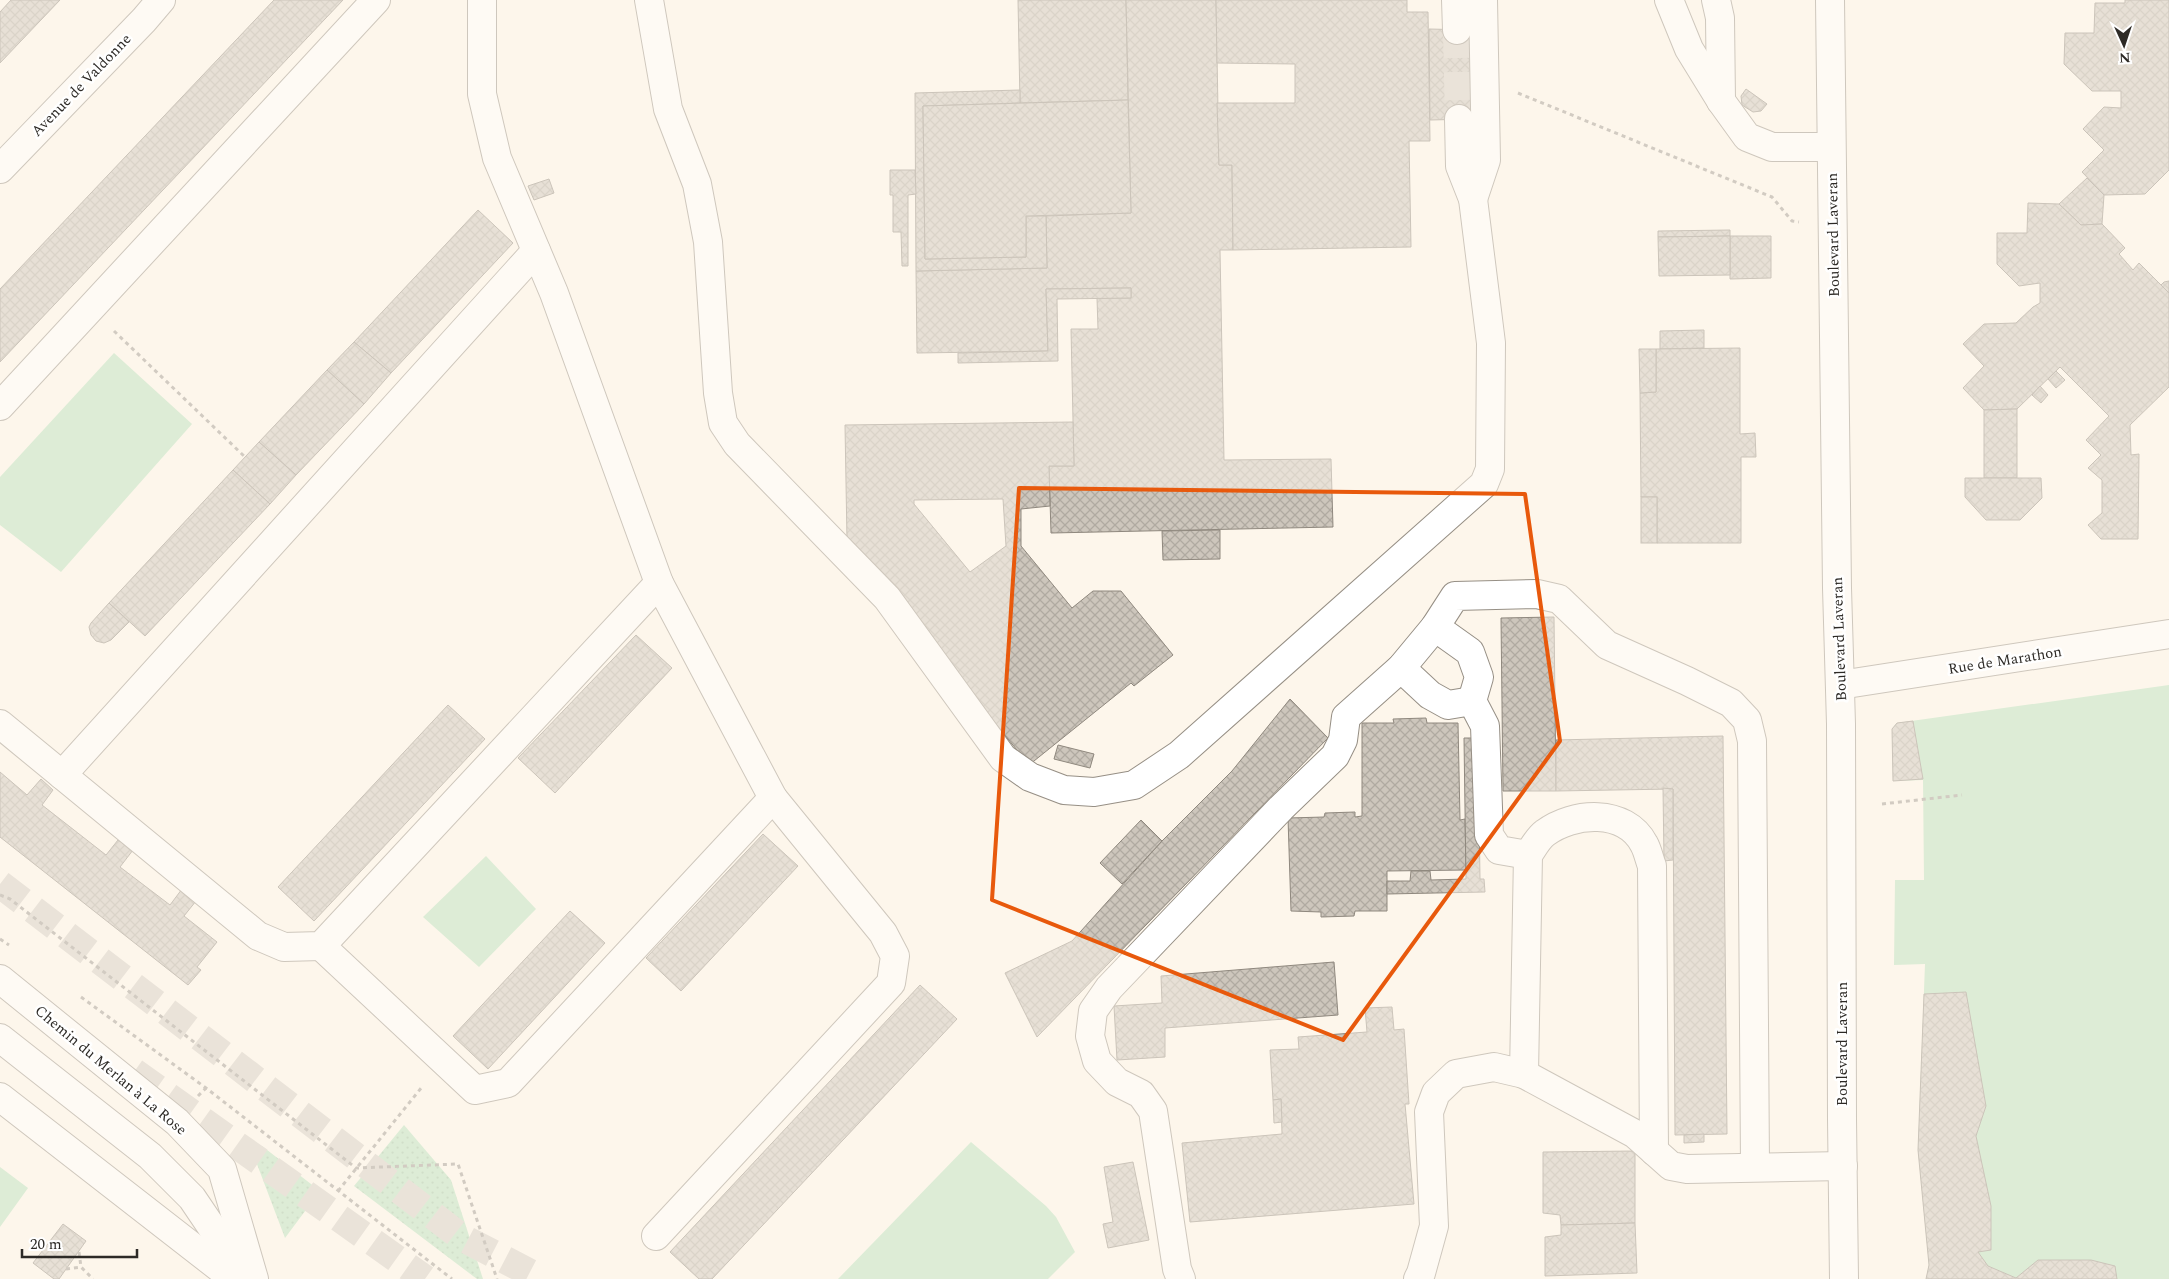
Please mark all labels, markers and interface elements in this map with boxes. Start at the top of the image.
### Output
north arrow [2099,20,2149,70]
street label: Avenue de Valdonne [26,28,137,142]
text: N [2118,47,2131,68]
street label: Boulevard Laveran [1821,172,1846,297]
street label: Boulevard Laveran [1826,576,1853,701]
street label: Rue de Marathon [1947,640,2064,681]
street label: Boulevard Laveran [1831,982,1854,1106]
street label: Chemin du Merlan à La Rose [29,1000,192,1141]
scale bar [22,1226,138,1258]
text: 20 m [30,1233,62,1256]

